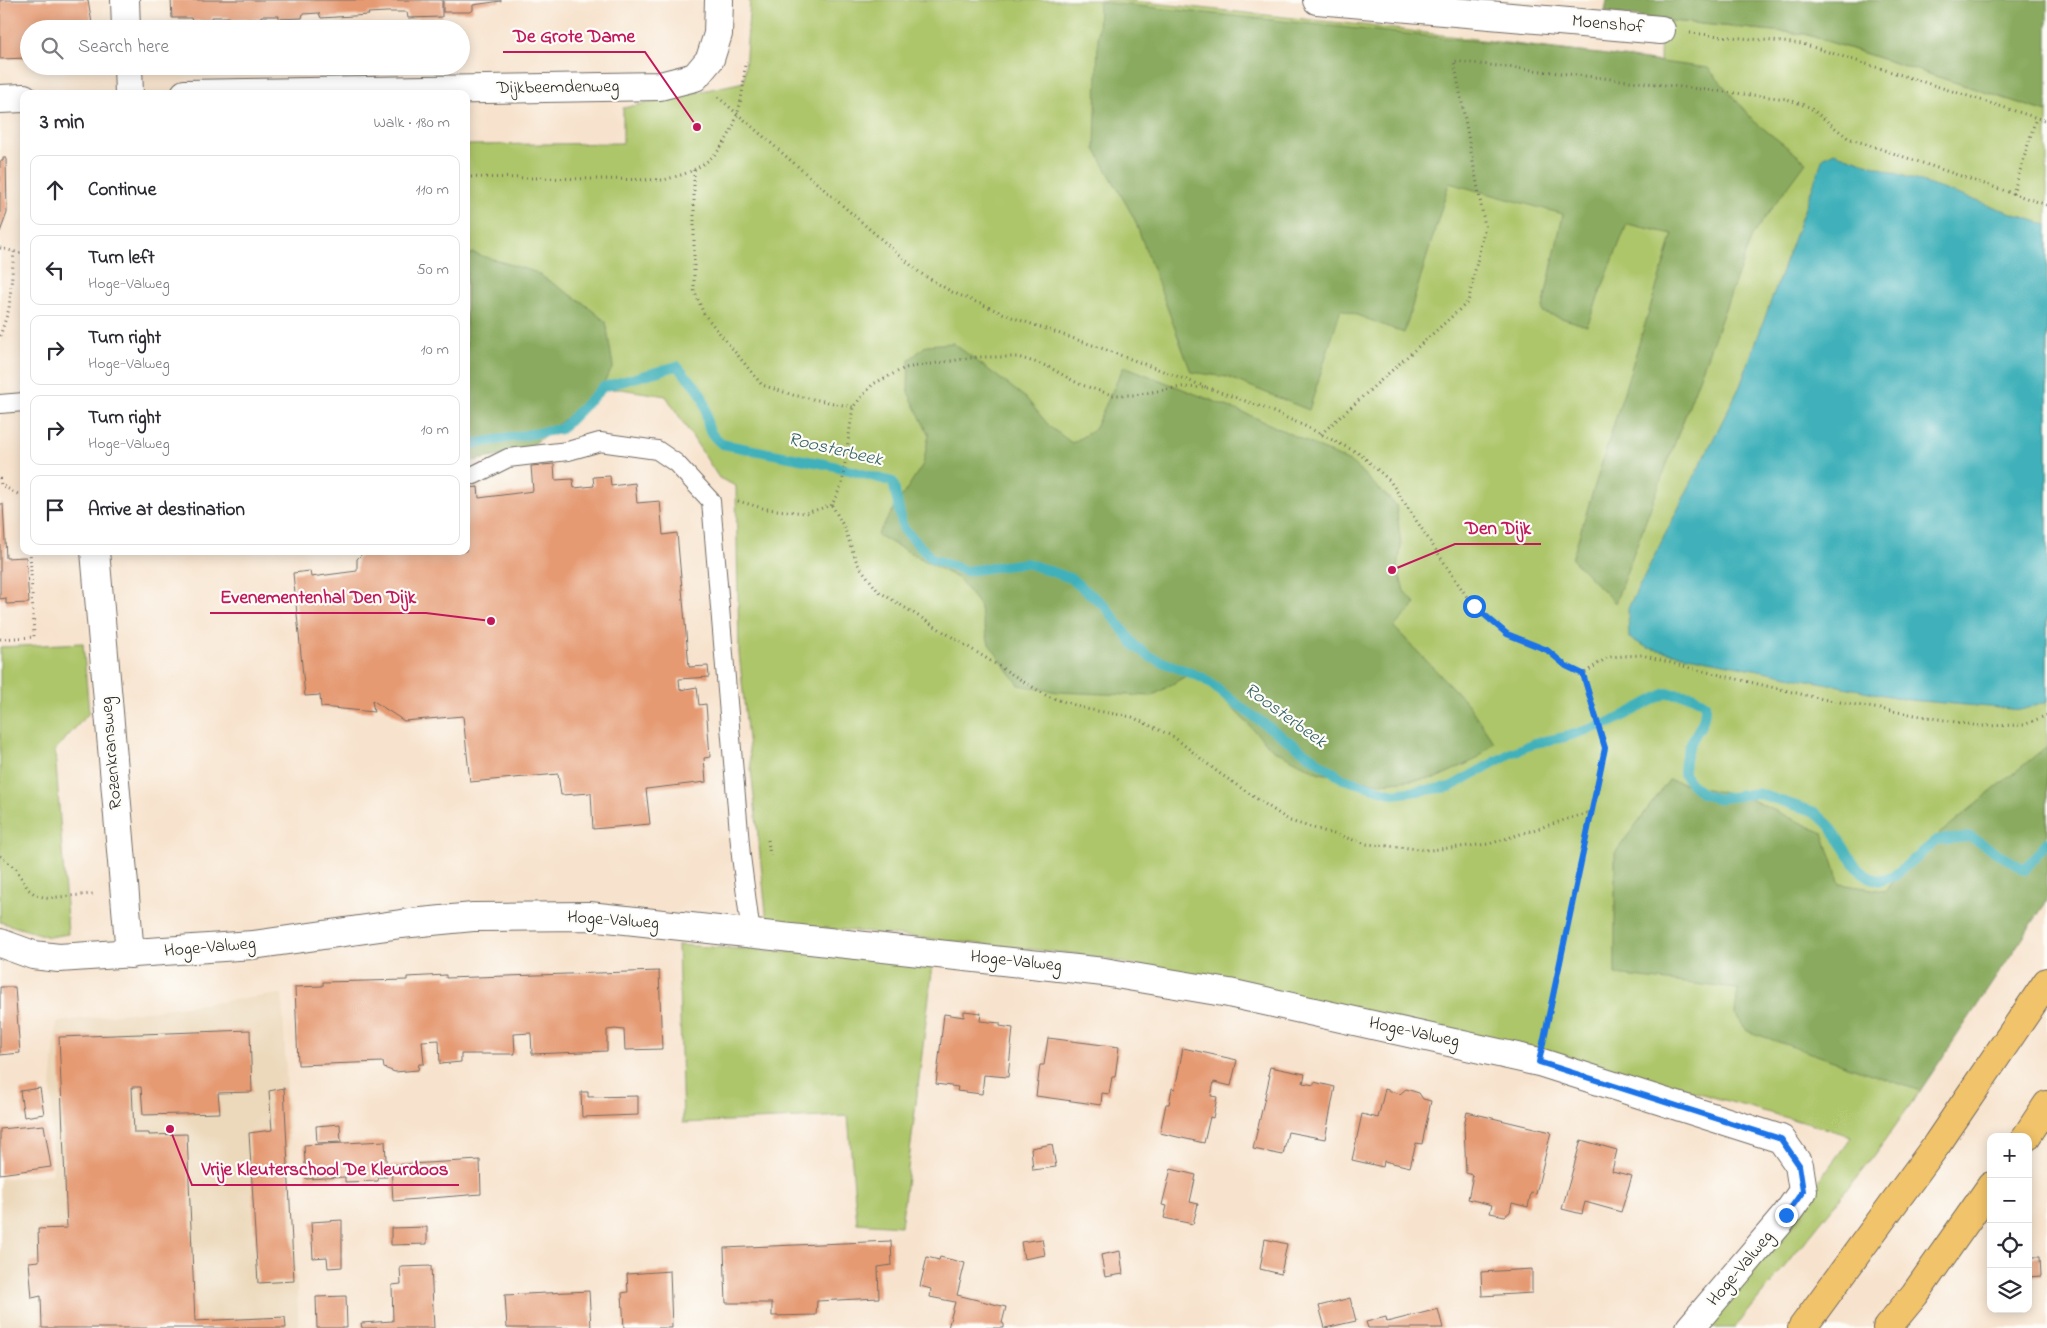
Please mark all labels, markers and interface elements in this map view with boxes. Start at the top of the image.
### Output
street label: Moenshof [1571,9,1646,41]
callout: De Grote Dame [503,18,645,52]
search box [20,20,470,75]
text: De Grote Dame [512,24,635,51]
icon: search [38,34,66,62]
text: Search here [78,34,169,61]
street label: Dijkbeemdenweg [496,74,620,103]
text: 3 min [40,108,84,138]
text: Walk · 180 m [373,111,450,135]
icon: ahead [41,176,69,204]
text: Continue [88,177,156,204]
text: 110 m [415,178,449,202]
text: Turn left [88,245,155,272]
icon: left [41,256,69,284]
text: 50 m [417,258,449,282]
text: Hoge-Valweg [88,272,170,296]
text: Turn right [88,325,161,352]
icon: right [41,336,69,364]
text: 10 m [421,338,449,362]
text: Hoge-Valweg [88,352,170,376]
text: Turn right [88,405,161,432]
icon: right [41,416,69,444]
text: 10 m [421,418,449,442]
water label: Roosterbeek [785,426,886,474]
text: Hoge-Valweg [88,432,170,456]
icon: arrive [41,496,69,524]
text: Arrive at destination [88,497,245,524]
callout: Den Dijk [1455,510,1541,544]
text: Den Dijk [1464,516,1532,543]
callout: Evenementenhal Den Dijk [210,579,426,613]
text: Evenementenhal Den Dijk [220,585,417,612]
route start [1463,595,1486,618]
water label: Roosterbeek [1238,677,1332,756]
street label: Rozenkransweg [94,695,131,810]
street label: Hoge-Valweg [566,905,660,938]
street label: Hoge-Valweg [163,931,257,966]
street label: Hoge-Valweg [969,944,1063,981]
street label: Hoge-Valweg [1366,1011,1462,1056]
map controls [1987,1133,2032,1313]
button: + [1987,1133,2032,1178]
callout: Vrije Kleuterschool De Kleurdoos [192,1151,459,1185]
text: Vrije Kleuterschool De Kleurdoos [200,1157,449,1184]
button: − [1987,1178,2032,1223]
route end [1775,1204,1798,1227]
button: locate [1987,1223,2032,1268]
street label: Hoge-Valweg [1701,1225,1781,1313]
button: layers [1987,1268,2032,1313]

